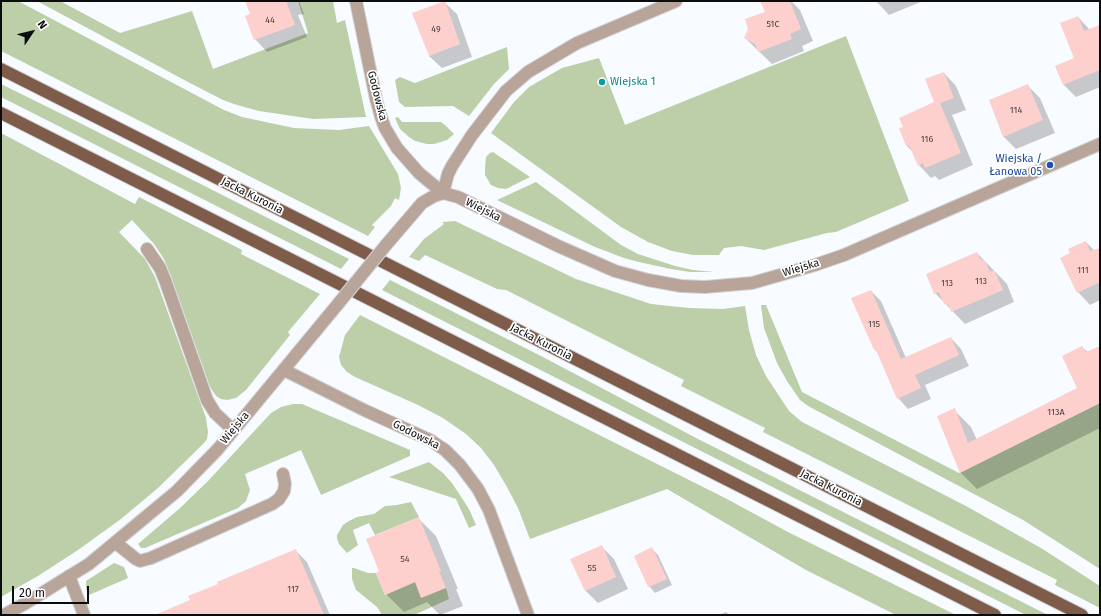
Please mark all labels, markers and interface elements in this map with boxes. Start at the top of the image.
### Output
north arrow [12,12,52,52]
house number: 44 [265,15,275,25]
text: N [35,18,50,32]
house number: 51C [767,19,779,29]
house number: 49 [431,24,441,34]
street label: Godowska [364,70,390,122]
place label: Wiejska 1 [610,75,656,89]
marker: Wiejska 1 [597,77,607,87]
house number: 114 [1010,105,1022,115]
house number: 116 [921,134,933,144]
place label: Wiejska / Łanowa 05 [989,152,1042,178]
marker: Wiejska / Łanowa 05 [1045,160,1055,170]
street label: Jacka Kuronia [219,175,285,217]
street label: Wiejska [463,196,503,224]
street label: Wiejska [781,256,821,280]
house number: 111 [1077,265,1089,275]
house number: 113 [975,276,987,286]
house number: 113 [941,278,953,288]
house number: 115 [868,319,880,329]
street label: Jacka Kuronia [508,321,574,363]
house number: 113A [1047,407,1065,417]
street label: Wiejska [218,409,252,447]
street label: Godowska [390,418,442,452]
street label: Jacka Kuronia [798,467,864,509]
house number: 54 [400,554,410,564]
house number: 55 [588,563,596,573]
scale bar [14,578,91,604]
house number: 117 [287,584,299,594]
text: 20 m [19,586,45,600]

